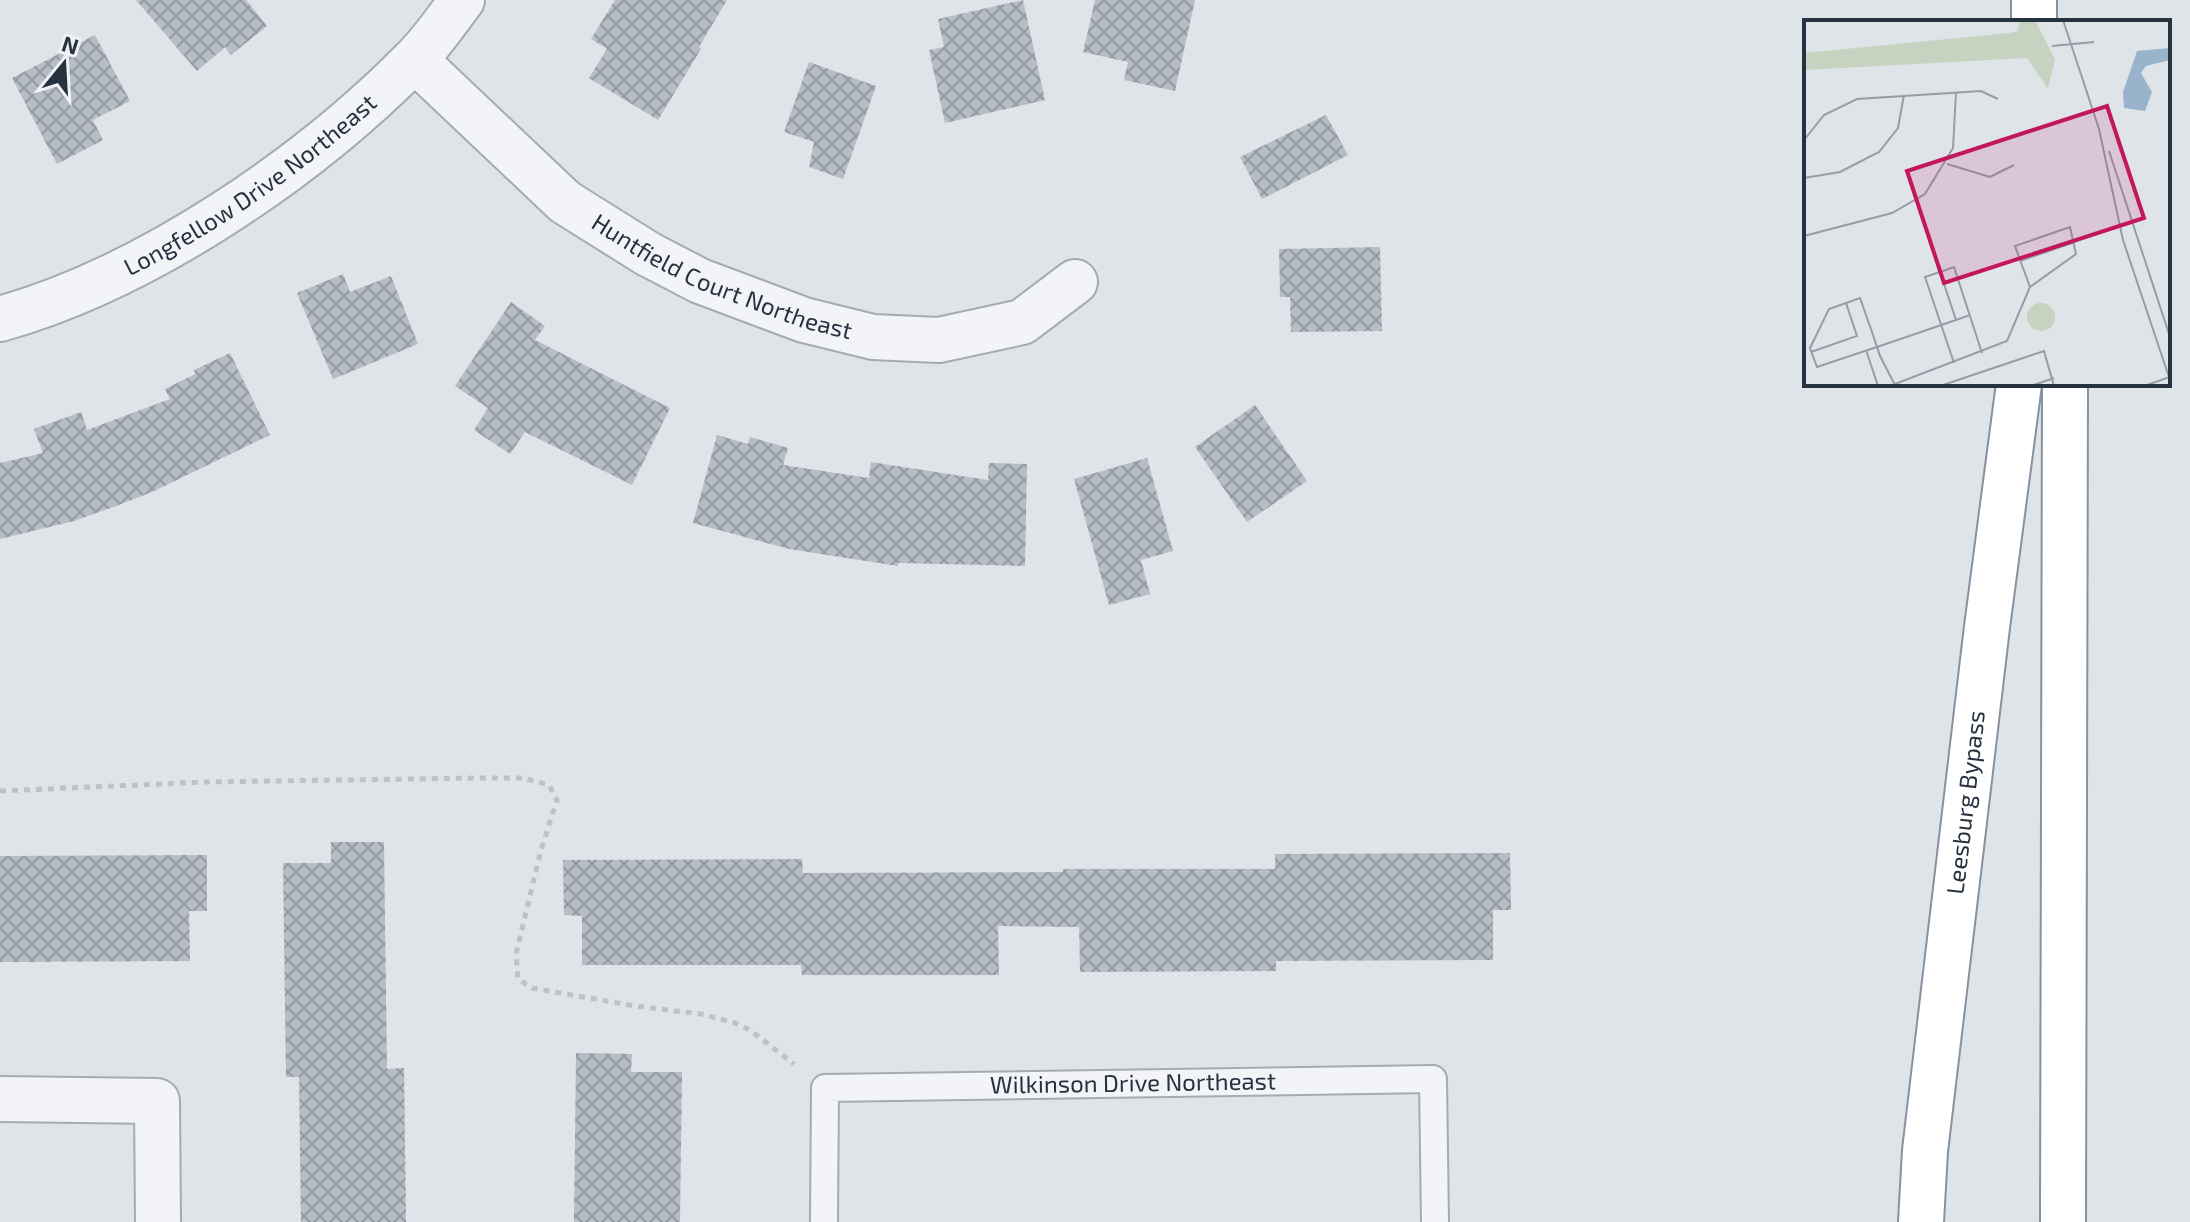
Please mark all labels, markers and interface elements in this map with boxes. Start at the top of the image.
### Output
inset map [1804,20,2170,386]
north arrow [24,24,104,104]
text: N [59,29,82,59]
street label: Longfellow Drive Northeast [119,87,382,281]
street label: Huntfield Court Northeast [587,207,855,344]
street label: Leesburg Bypass [1939,709,1990,896]
street label: Wilkinson Drive Northeast [990,1065,1276,1099]

